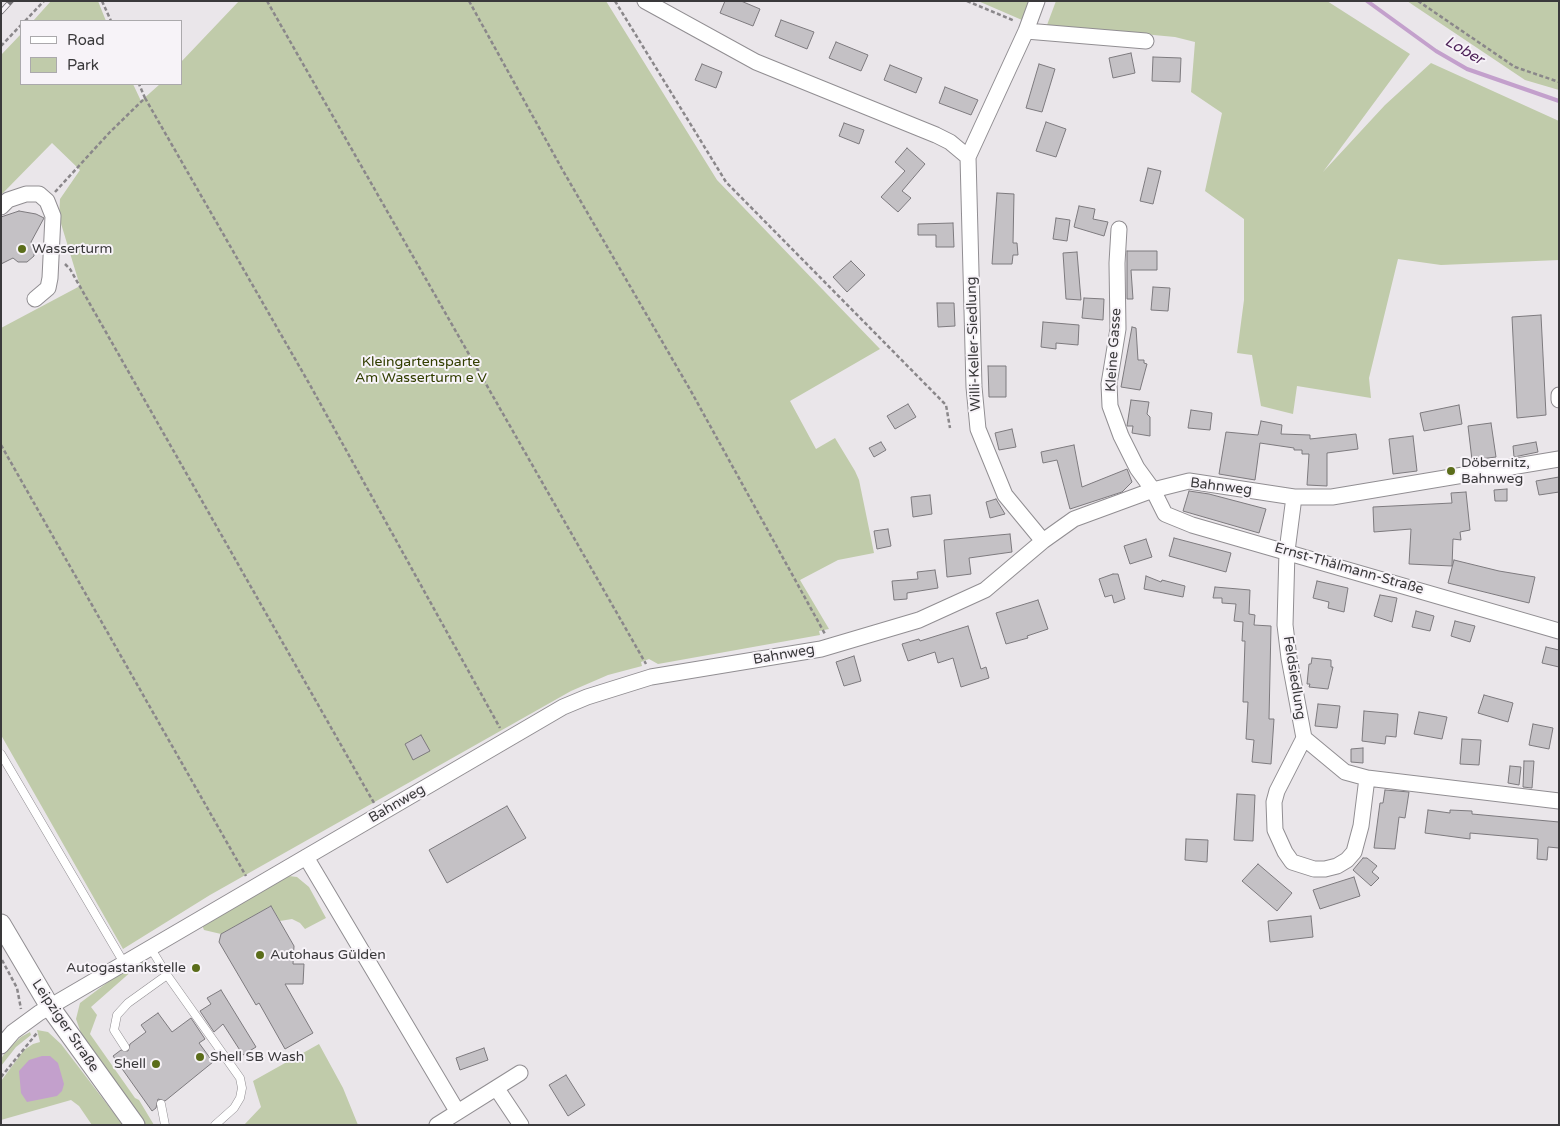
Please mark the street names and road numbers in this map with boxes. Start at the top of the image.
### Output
street label: Willi-Keller-Siedlung [963,276,985,412]
street label: Kleine Gasse [1103,307,1125,393]
street label: Bahnweg [1189,475,1253,499]
street label: Ernst-Thälmann-Straße [1272,540,1426,598]
street label: Feldsiedlung [1279,635,1309,721]
street label: Bahnweg [752,641,816,669]
street label: Bahnweg [366,781,428,827]
street label: Leipziger Straße [28,977,102,1075]

